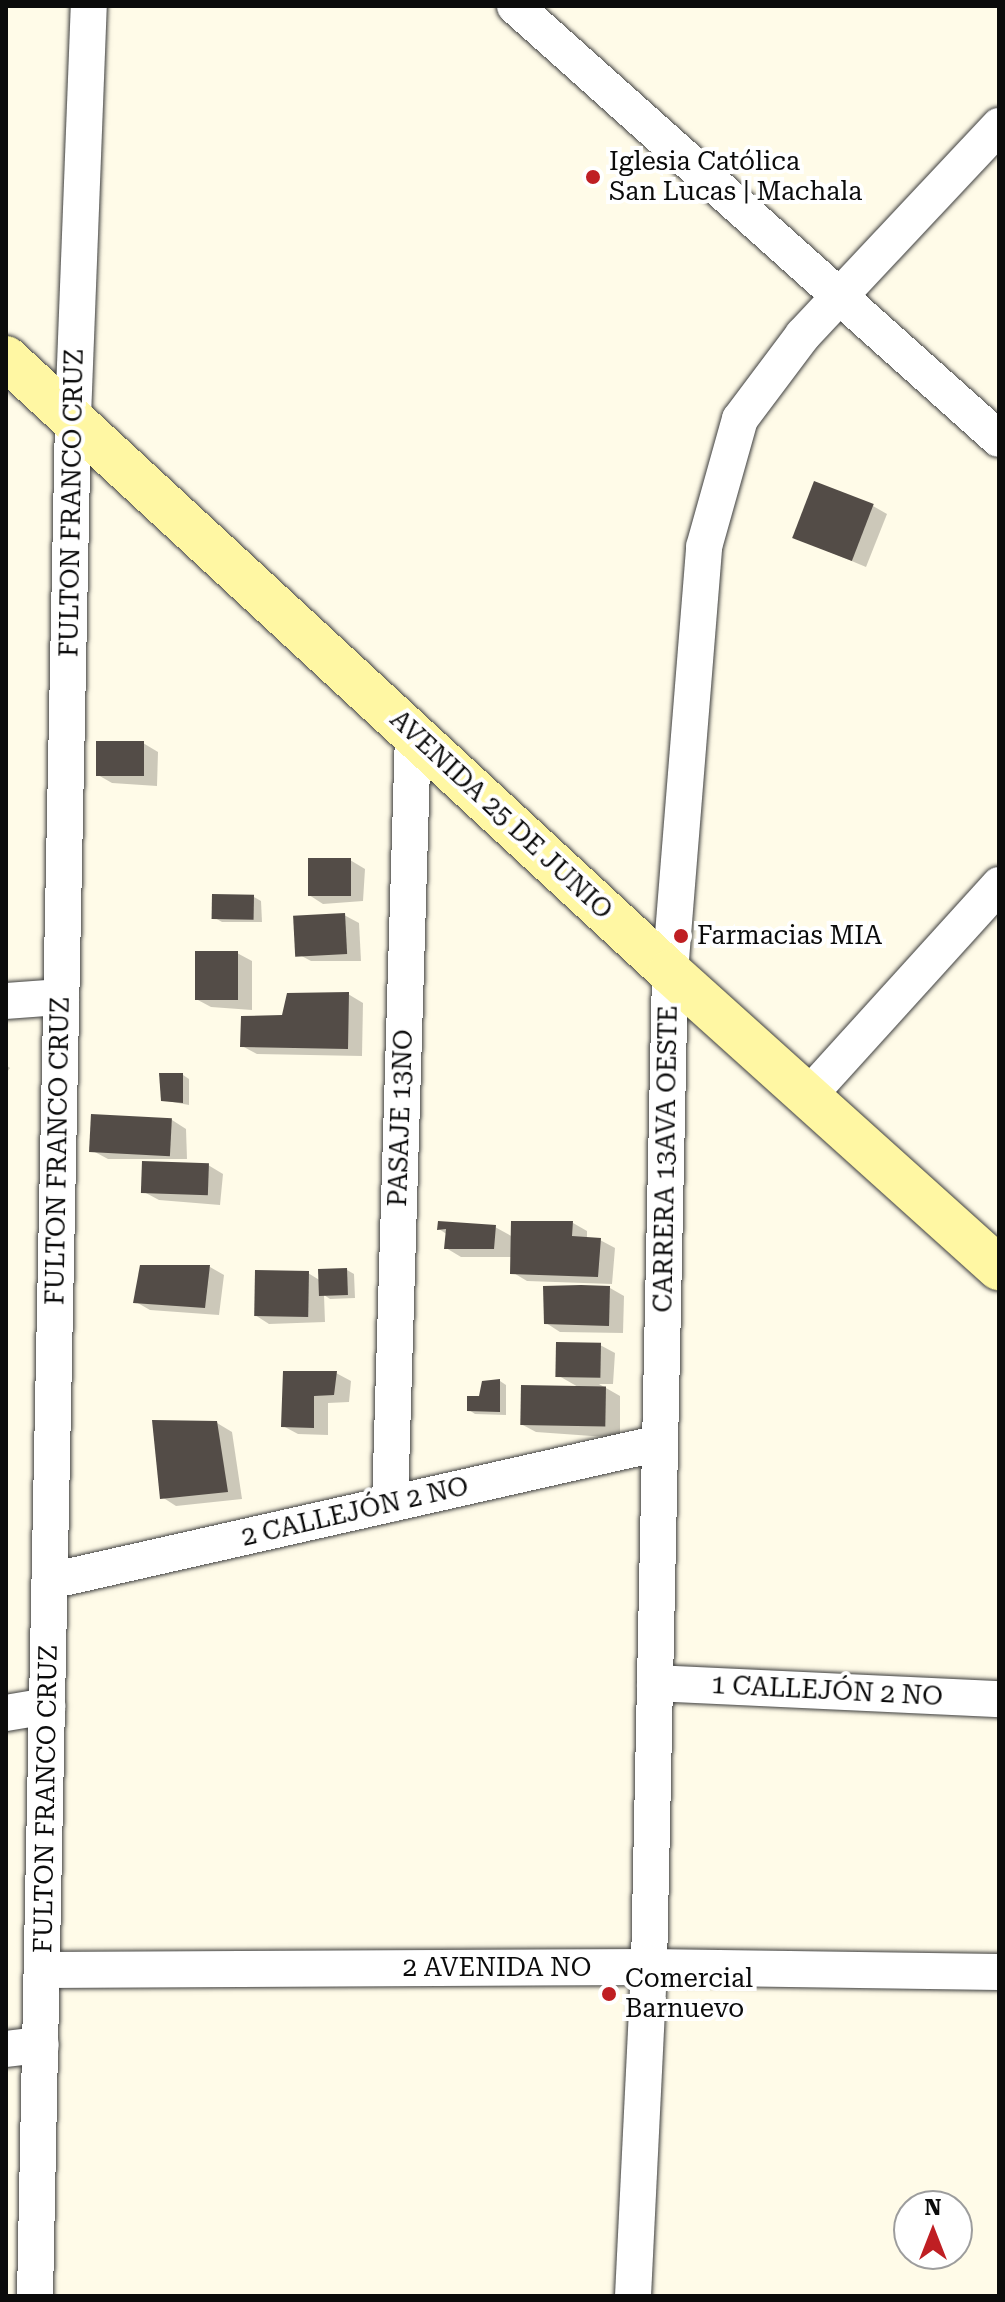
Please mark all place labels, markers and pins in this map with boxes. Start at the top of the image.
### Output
place label: Iglesia Católica San Lucas | Machala [609,146,862,208]
marker: Iglesia Católica San Lucas | Machala [584,168,602,186]
place label: Farmacias MIA [697,920,882,952]
marker: Farmacias MIA [672,927,690,945]
place label: Comercial Barnuevo [625,1963,753,2024]
marker: Comercial Barnuevo [600,1985,618,2003]

